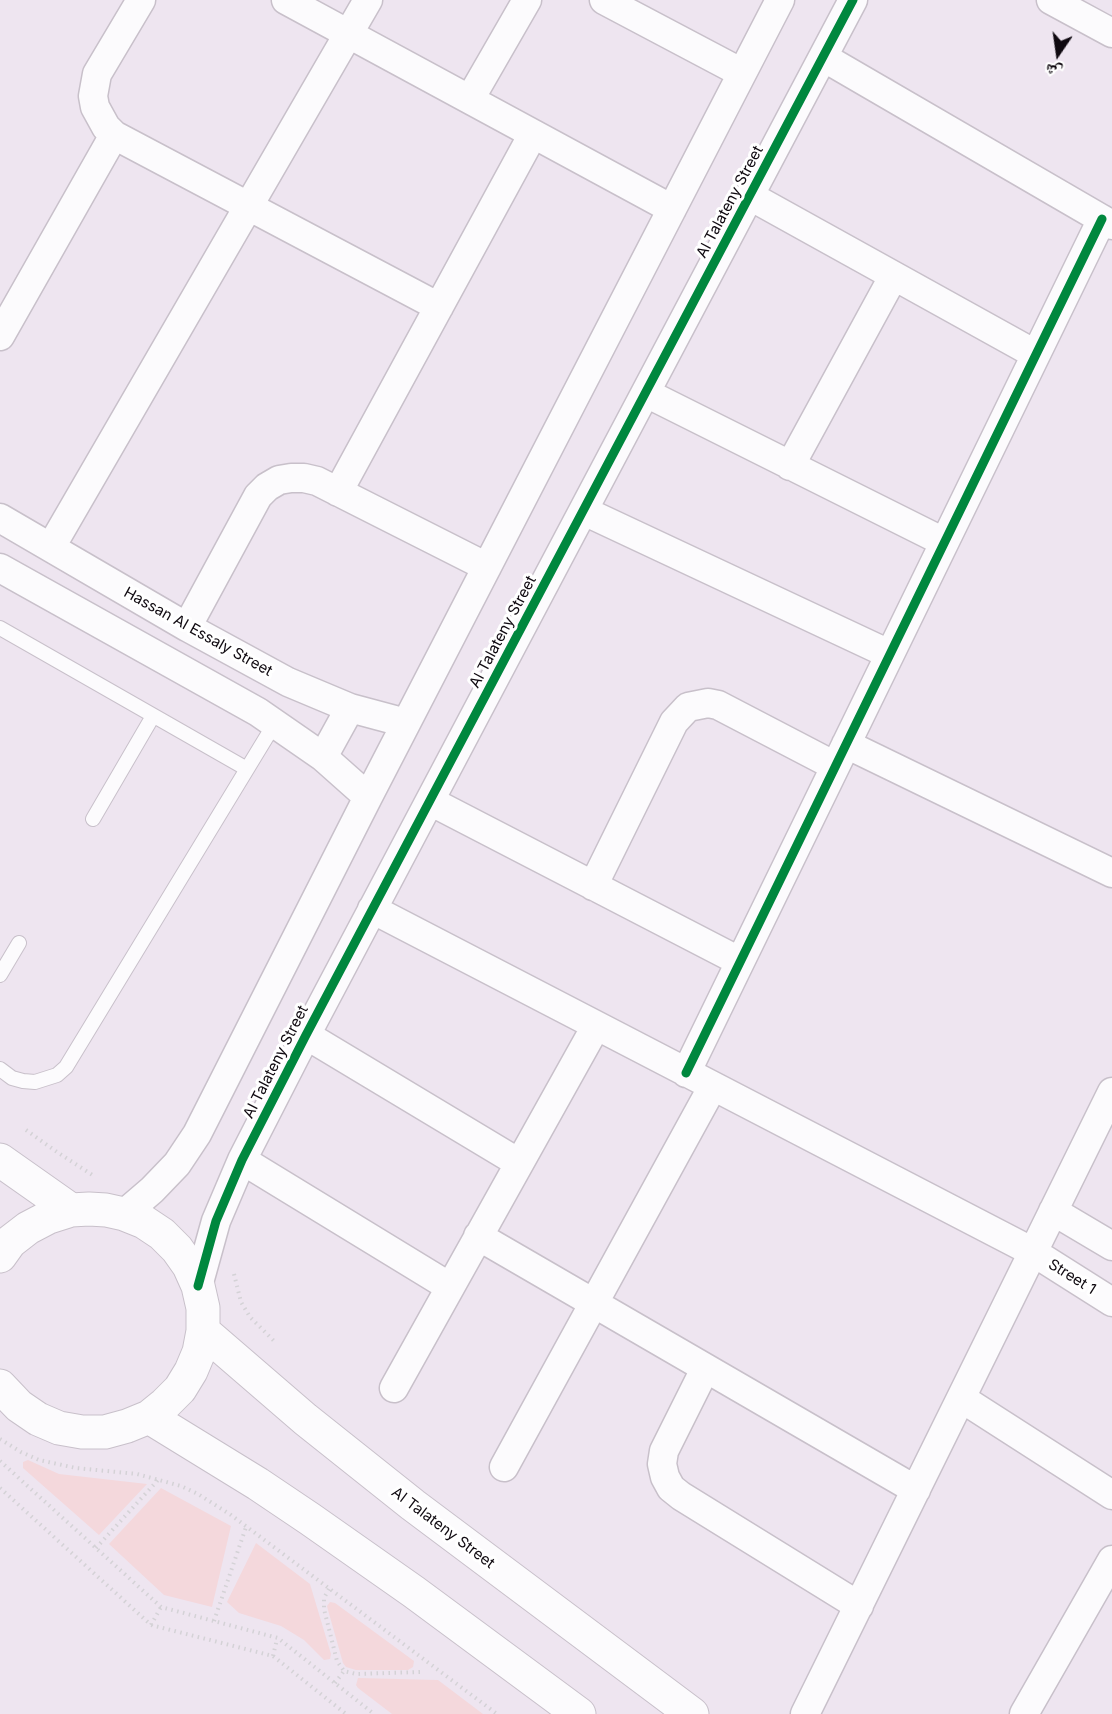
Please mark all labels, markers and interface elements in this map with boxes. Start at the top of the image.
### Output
north arrow [1028,24,1088,84]
text: ش [1043,60,1064,83]
street label: Al Talateny Street [693,143,767,261]
street label: Al Talateny Street [466,573,540,691]
street label: Hassan Al Essaly Street [121,584,275,680]
street label: Al Talateny Street [240,1002,312,1122]
street label: Street 1 [1045,1255,1099,1299]
street label: Al Talateny Street [388,1483,498,1573]

